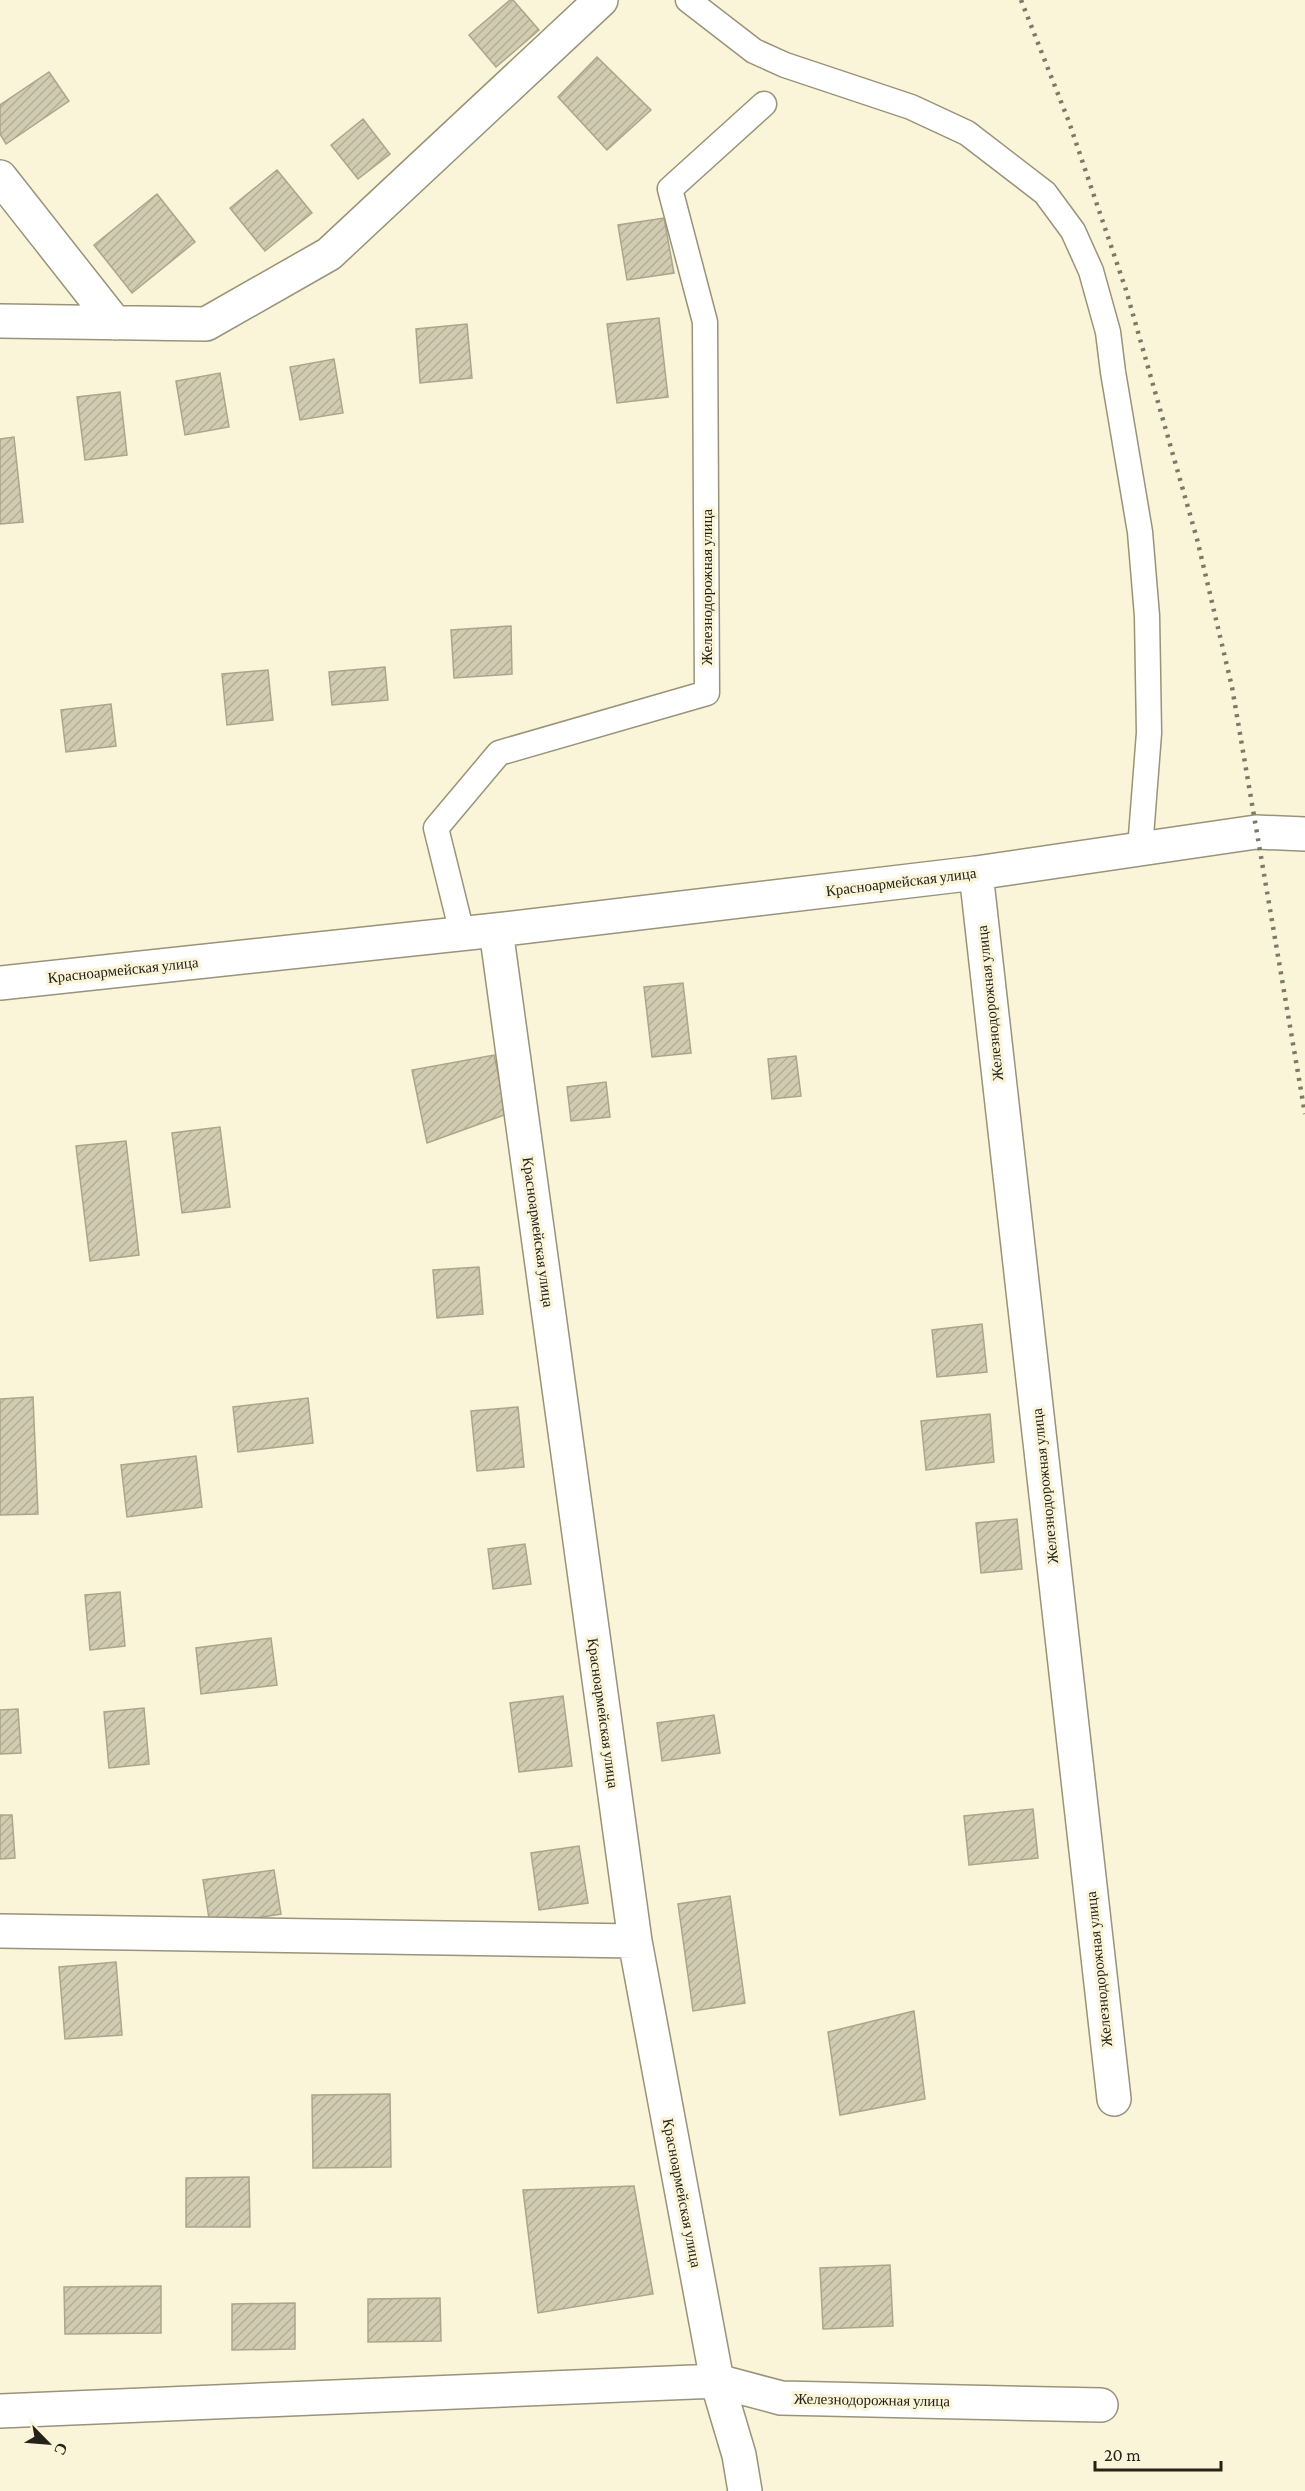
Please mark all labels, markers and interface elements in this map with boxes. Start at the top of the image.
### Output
street label: Железнодорожная улица [699,509,715,665]
street label: Красноармейская улица [825,865,978,899]
street label: Железнодорожная улица [974,924,1006,1082]
street label: Красноармейская улица [47,954,200,986]
street label: Красноармейская улица [520,1156,557,1308]
street label: Железнодорожная улица [1029,1407,1061,1565]
street label: Красноармейская улица [585,1637,622,1789]
street label: Железнодорожная улица [1083,1890,1115,2048]
street label: Красноармейская улица [660,2117,704,2269]
street label: Железнодорожная улица [794,2391,951,2409]
north arrow [18,2413,78,2473]
scale bar [1095,2434,1221,2472]
text: С [51,2440,71,2458]
text: 20 m [1104,2445,1141,2465]

